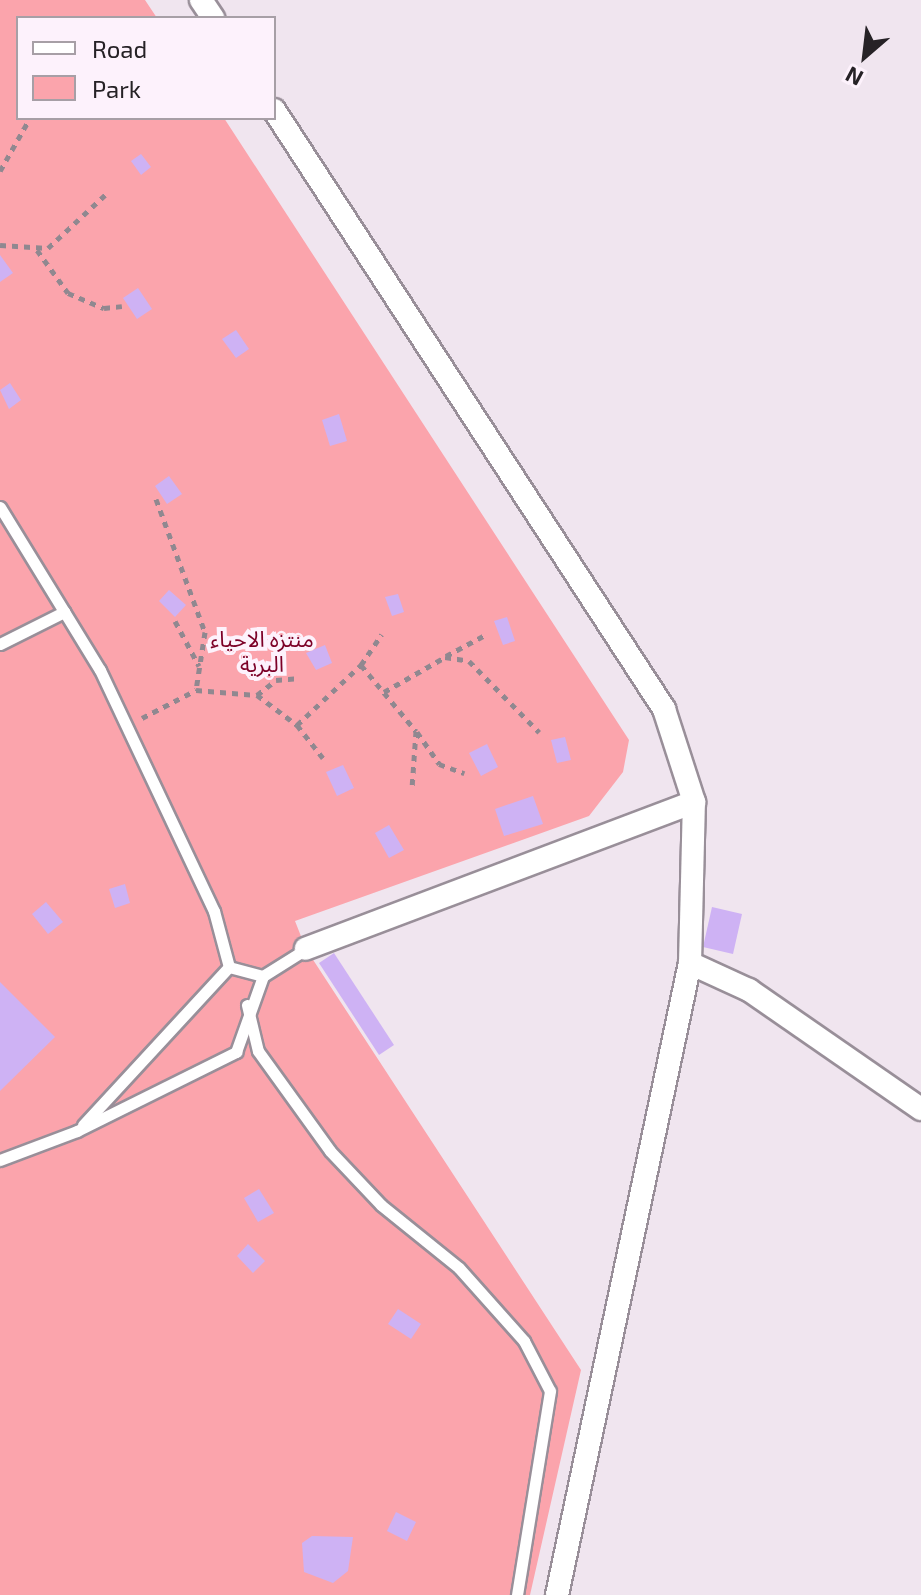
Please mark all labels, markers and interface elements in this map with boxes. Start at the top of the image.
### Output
legend [16,16,276,120]
north arrow [825,16,905,96]
text: Road [92,34,147,63]
text: N [841,62,867,92]
text: Park [92,74,141,103]
park label: منتزه الاحياء البرية [210,625,314,676]

